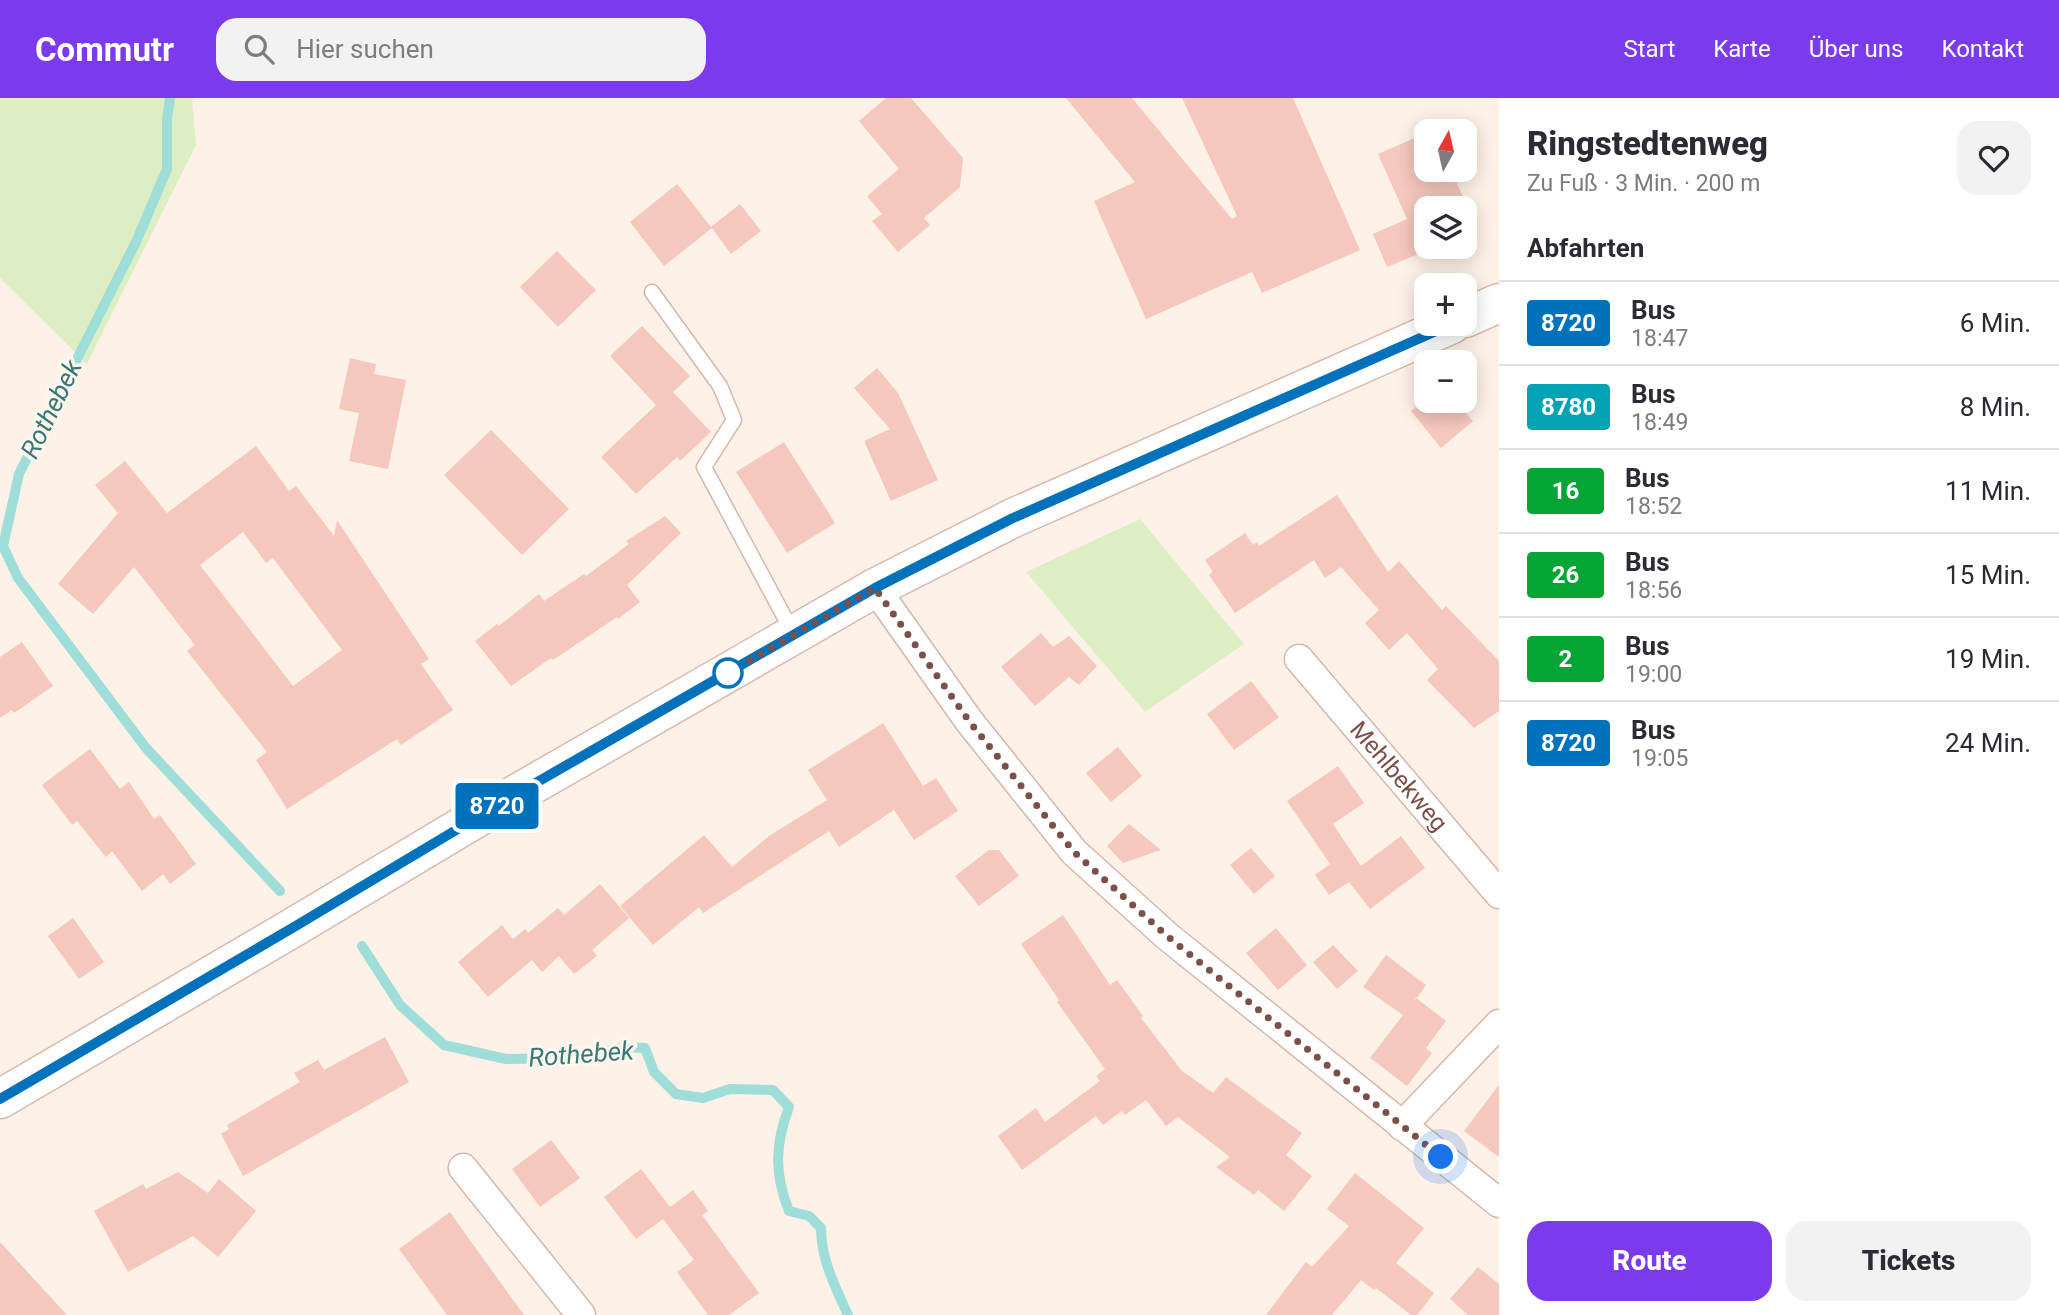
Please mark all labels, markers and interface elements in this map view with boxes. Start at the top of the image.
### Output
search box [216,18,706,81]
text: Commutr [35,30,174,69]
icon: search [240,30,278,68]
text: Hier suchen [296,34,434,64]
text: Start [1624,35,1675,63]
text: Karte [1713,35,1771,63]
text: Über uns [1809,35,1903,63]
text: Kontakt [1941,35,2024,63]
north arrow [1414,119,1477,182]
map controls [1414,119,1477,413]
button: heart [1957,121,2031,195]
text: Ringstedtenweg [1527,124,1768,163]
text: Zu Fuß · 3 Min. · 200 m [1527,170,1760,197]
button: layers [1414,196,1477,259]
text: Abfahrten [1527,233,1644,263]
button: + [1414,273,1477,336]
text: Bus [1631,295,1676,325]
text: 6 Min. [1960,308,2031,338]
text: 8720 [1541,309,1596,337]
text: 18:47 [1631,325,1688,352]
button: − [1414,350,1477,413]
water label: Rothebek [14,354,88,463]
text: Bus [1631,379,1676,409]
text: 8 Min. [1960,392,2031,422]
text: 8780 [1541,393,1596,421]
text: 18:49 [1631,409,1688,436]
text: Bus [1625,463,1670,493]
text: 11 Min. [1945,476,2031,506]
text: 16 [1552,477,1579,505]
text: 18:52 [1625,493,1682,520]
text: Bus [1625,547,1670,577]
text: 15 Min. [1945,560,2031,590]
text: 26 [1552,561,1579,589]
text: 18:56 [1625,577,1682,604]
text: Bus [1625,631,1670,661]
text: 19 Min. [1945,644,2031,674]
text: 2 [1559,645,1572,673]
unlabelled marker [713,658,743,688]
text: 19:00 [1625,661,1682,688]
text: Bus [1631,715,1676,745]
street label: Mehlbekweg [1344,716,1453,837]
text: 24 Min. [1945,728,2031,758]
text: 8720 [1541,729,1596,757]
text: 19:05 [1631,745,1688,772]
line badge: 8720 [448,783,546,829]
text: 8720 [469,792,525,820]
water label: Rothebek [527,1035,636,1073]
your location [1423,1139,1458,1174]
button: Route [1527,1221,1772,1301]
button: Tickets [1786,1221,2031,1301]

